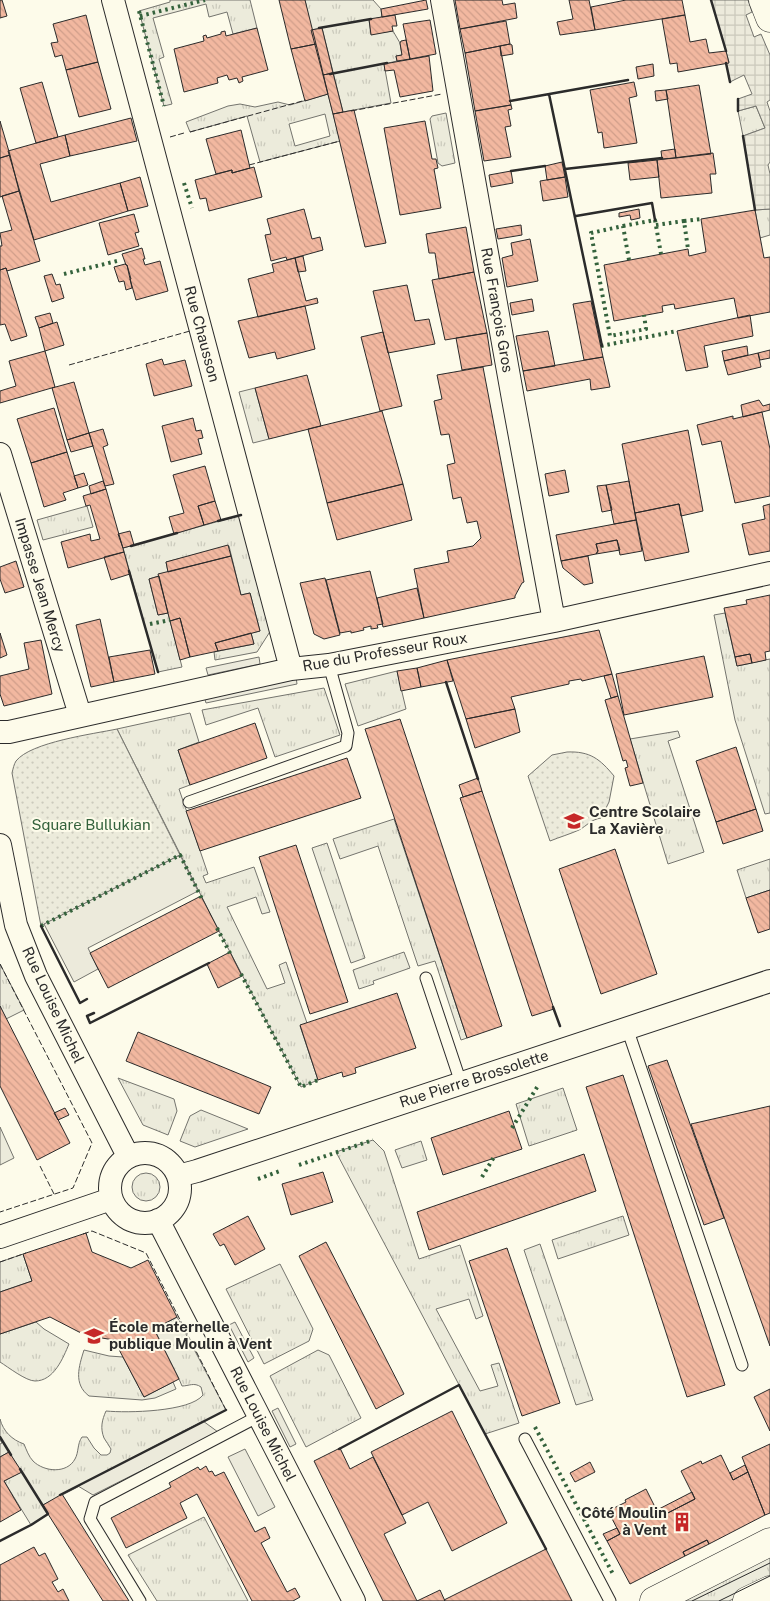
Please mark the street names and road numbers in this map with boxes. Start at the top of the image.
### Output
street label: Rue François Gros [478,246,517,374]
street label: Rue Chausson [181,284,224,384]
street label: Impasse Jean Mercy [12,516,69,654]
street label: Rue du Professeur Roux [301,629,469,674]
street label: Rue Louise Michel [19,944,88,1066]
street label: Rue Pierre Brossolette [397,1046,550,1111]
street label: Rue Louise Michel [227,1364,300,1484]

